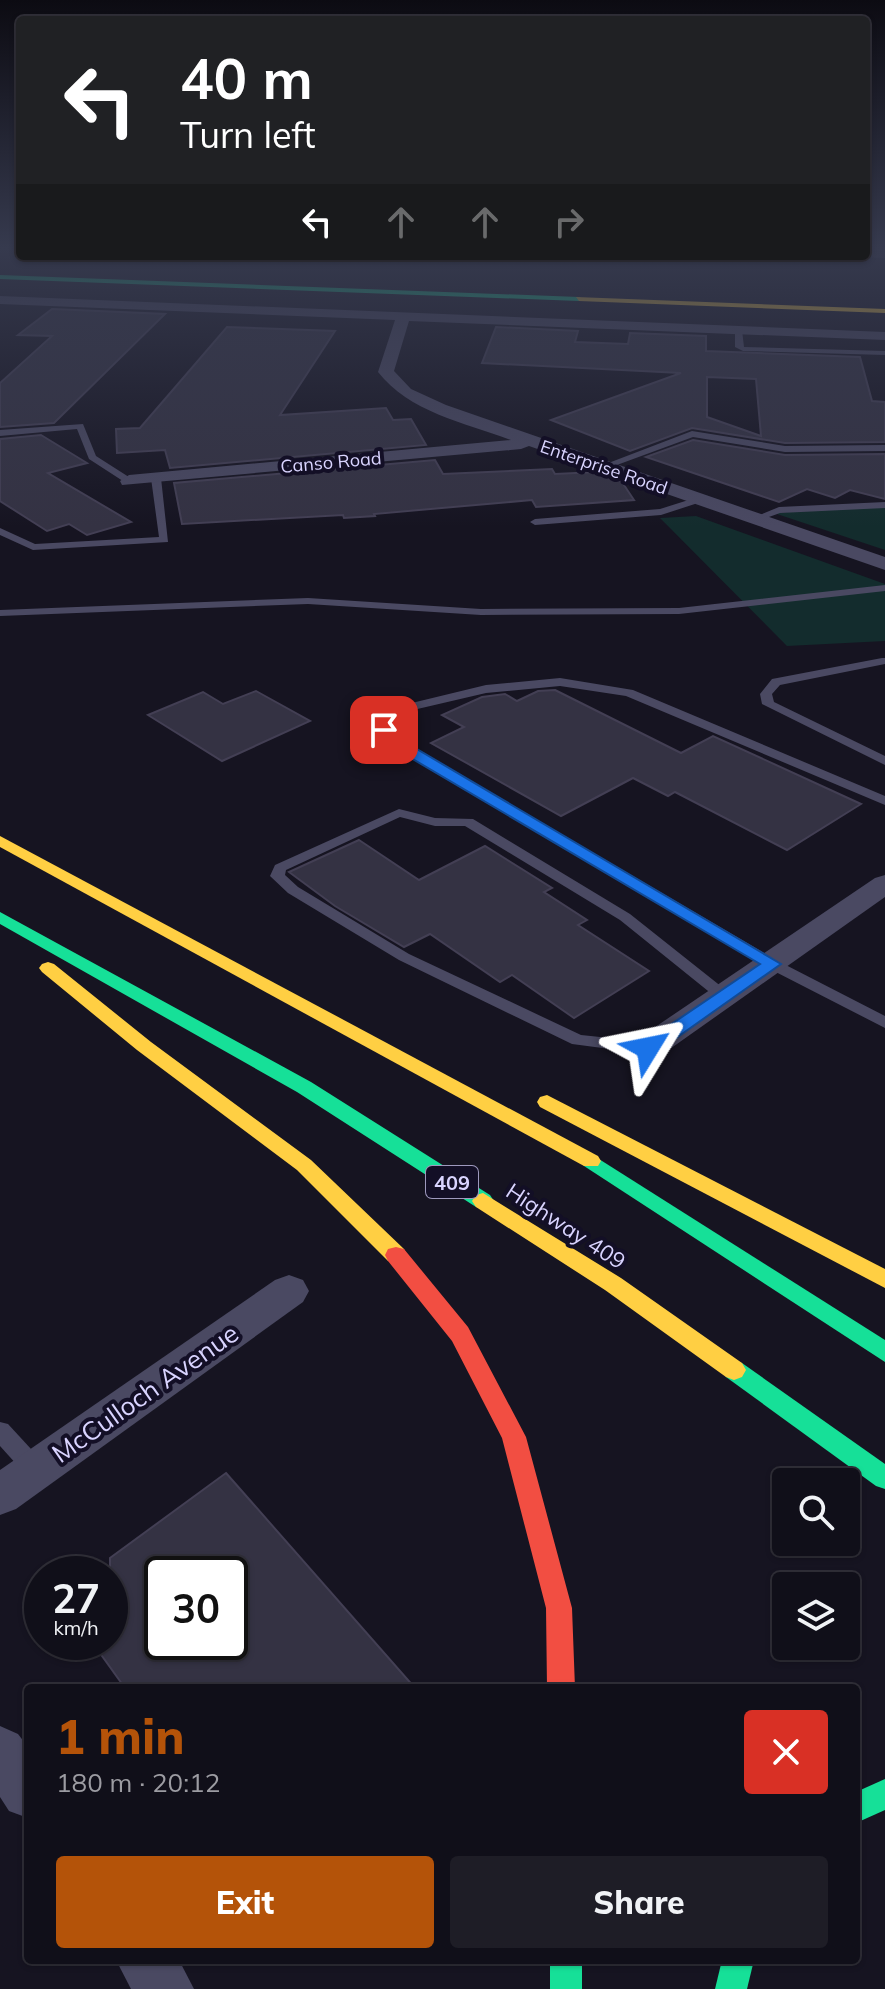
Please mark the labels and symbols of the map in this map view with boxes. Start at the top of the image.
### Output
street label: Enterprise Road [537,435,671,499]
street label: Canso Road [279,446,383,478]
pin [350,696,418,764]
position arrow [606,1006,690,1090]
road number: 409 [426,1166,478,1198]
street label: Highway 409 [501,1177,631,1275]
street label: McCulloch Avenue [45,1316,245,1470]
speed limit sign: 30 [144,1556,248,1660]

